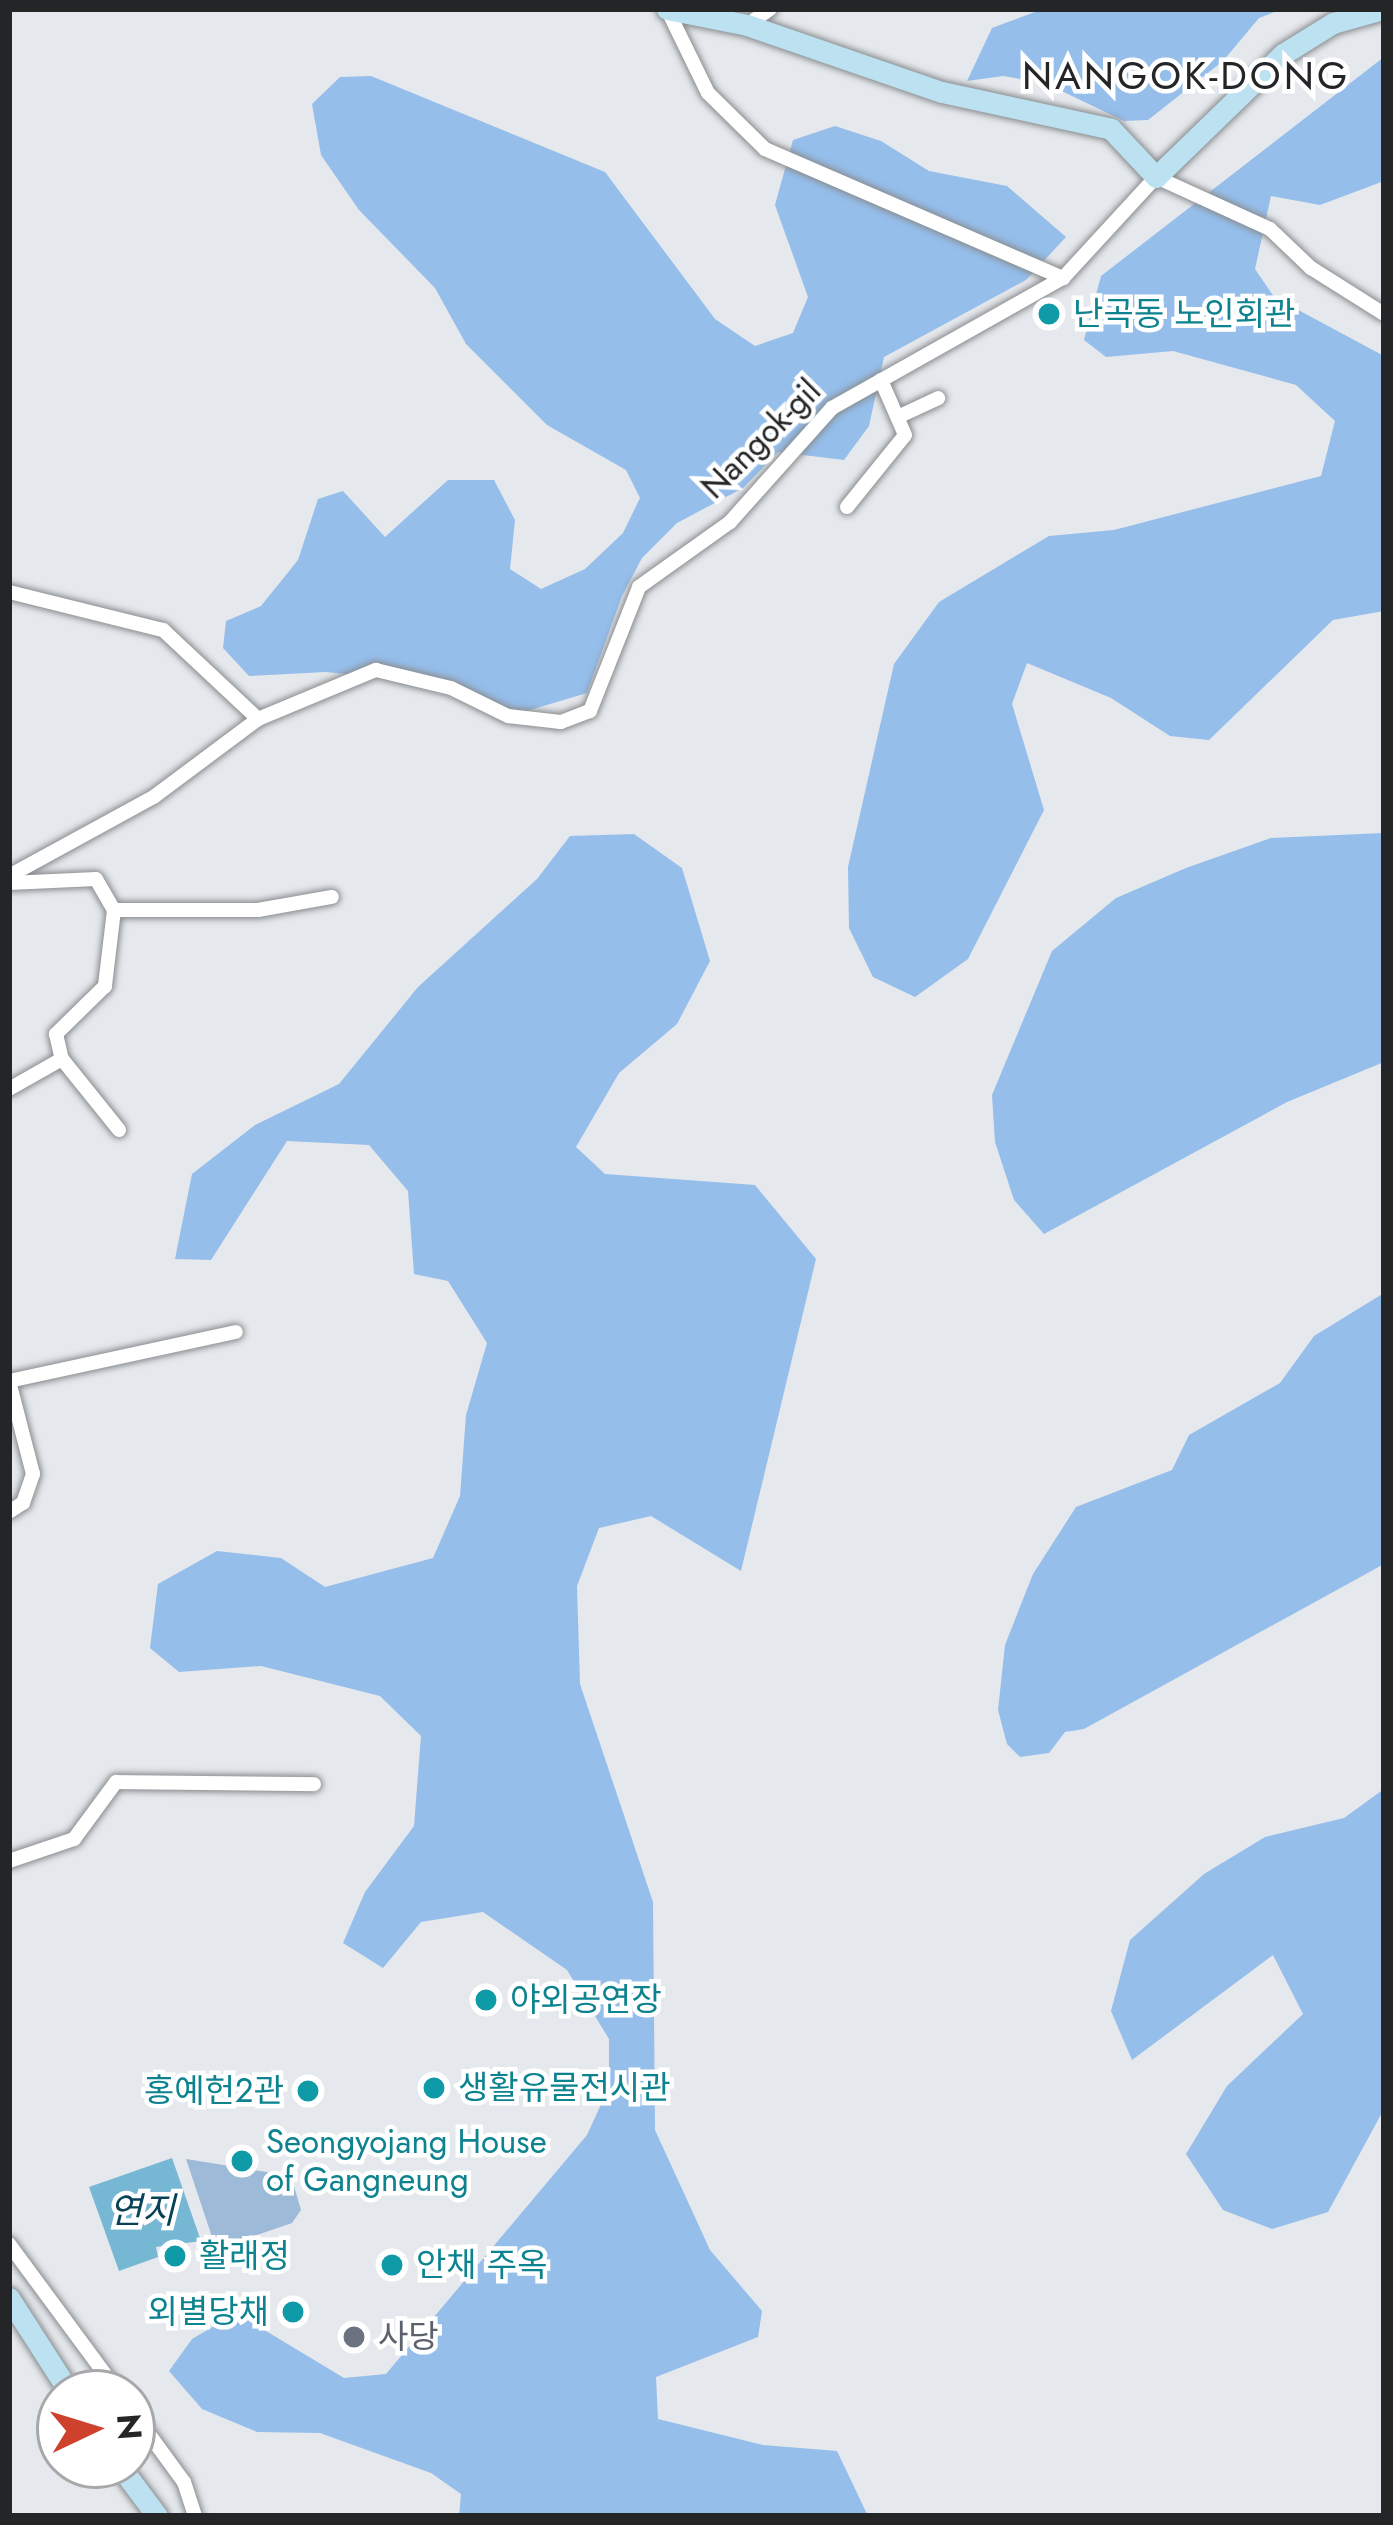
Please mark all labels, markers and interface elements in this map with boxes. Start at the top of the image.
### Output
district label: NANGOK-DONG [1022,53,1350,99]
place label: 난곡동 노인회관 [1073,294,1295,334]
marker: 난곡동 노인회관 [1036,301,1062,327]
street label: Nangok-gil [693,371,829,507]
place label: 야외공연장 [510,1980,662,2020]
marker: 야외공연장 [473,1987,499,2013]
place label: 생활유물전시관 [458,2068,671,2108]
place label: 홍예헌2관 [144,2071,284,2111]
marker: 생활유물전시관 [421,2075,447,2101]
marker: 홍예헌2관 [295,2078,321,2104]
place label: Seongyojang House of Gangneung [266,2122,547,2200]
marker: Seongyojang House of Gangneung [229,2148,255,2174]
water label: 연지 [109,2189,175,2233]
place label: 활래정 [199,2236,290,2276]
marker: 활래정 [162,2243,188,2269]
place label: 안채 주옥 [416,2245,547,2285]
marker: 안채 주옥 [379,2252,405,2278]
place label: 외별당채 [148,2292,269,2332]
marker: 외별당채 [280,2299,306,2325]
place label: 사당 [378,2317,439,2357]
marker: 사당 [341,2324,367,2350]
north arrow [36,2369,156,2489]
text: N [105,2412,154,2441]

